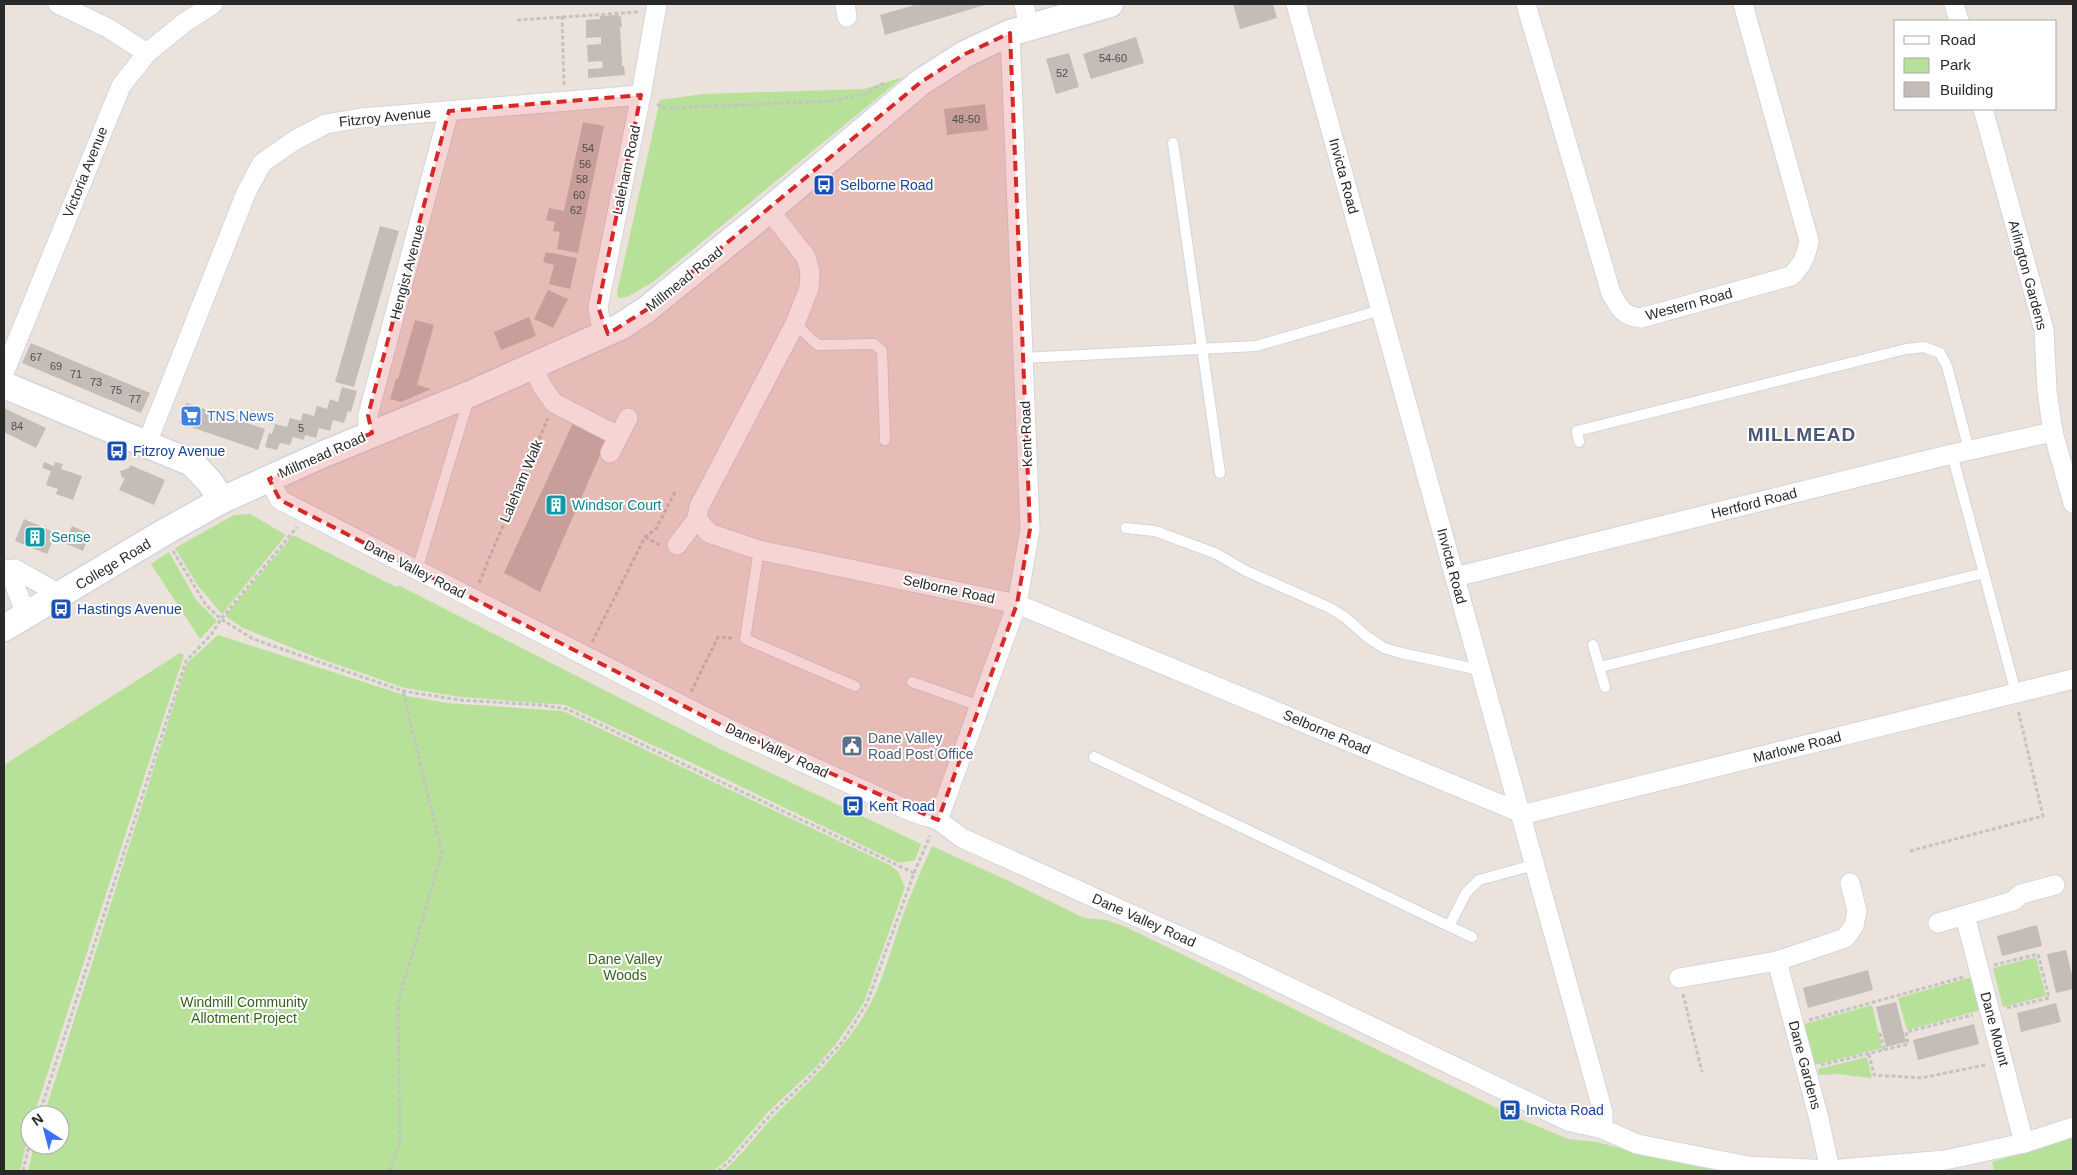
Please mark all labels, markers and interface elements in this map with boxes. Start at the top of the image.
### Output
legend [1894,20,2057,110]
text: Road [1940,31,1976,48]
house number: 54-60 [1099,52,1127,64]
text: Park [1940,56,1971,73]
house number: 52 [1056,67,1068,79]
text: Building [1940,81,1993,98]
street label: Fitzroy Avenue [338,104,432,130]
house number: 48-50 [952,113,980,125]
street label: Victoria Avenue [59,124,111,220]
street label: Laleham Road [609,124,643,216]
street label: Invicta Road [1326,136,1362,216]
house number: 54 [582,142,594,154]
house number: 56 [579,158,591,170]
house number: 58 [576,173,588,185]
bus stop icon: Selborne Road [812,173,836,197]
place label: Selborne Road [840,177,933,193]
house number: 60 [573,189,585,201]
house number: 62 [570,204,582,216]
street label: Arlington Gardens [2006,218,2050,332]
street label: Hengist Avenue [387,222,427,321]
street label: Millmead Road [643,243,725,315]
street label: Western Road [1644,285,1734,323]
house number: 67 [30,351,42,363]
house number: 69 [50,360,62,372]
house number: 71 [70,368,82,380]
house number: 73 [90,376,102,388]
house number: 75 [110,384,122,396]
house number: 77 [129,393,141,405]
street label: Kent Road [1017,401,1035,467]
supermarket icon: TNS News [179,404,203,428]
place label: TNS News [207,408,274,424]
house number: 84 [11,420,23,432]
house number: 5 [298,422,304,434]
district label: MILLMEAD [1748,424,1856,445]
street label: Millmead Road [276,429,368,481]
street label: Laleham Walk [496,436,546,525]
bus stop icon: Fitzroy Avenue [105,439,129,463]
place label: Fitzroy Avenue [133,443,226,459]
street label: Hertford Road [1709,485,1799,521]
building icon: Windsor Court [544,493,568,517]
place label: Windsor Court [572,497,662,513]
building icon: Sense [23,525,47,549]
street label: Invicta Road [1434,526,1470,606]
place label: Sense [51,529,91,545]
street label: College Road [73,535,153,593]
street label: Dane Valley Road [362,536,468,602]
street label: Selborne Road [902,571,996,607]
bus stop icon: Hastings Avenue [49,597,73,621]
place label: Hastings Avenue [77,601,182,617]
street label: Selborne Road [1281,706,1373,758]
street label: Dane Valley Road [723,719,831,781]
street label: Marlowe Road [1751,728,1843,766]
place label: Dane Valley Road Post Office [868,730,974,762]
public building icon: Dane Valley Road Post Office [840,734,864,758]
bus stop icon: Kent Road [841,794,865,818]
place label: Kent Road [869,798,935,814]
street label: Dane Valley Road [1090,890,1198,950]
park label: Dane Valley Woods [588,951,662,983]
street label: Dane Mount [1977,990,2013,1068]
park label: Windmill Community Allotment Project [180,994,308,1026]
street label: Dane Gardens [1785,1019,1825,1111]
bus stop icon: Invicta Road [1498,1098,1522,1122]
place label: Invicta Road [1526,1102,1604,1118]
north arrow [20,1105,70,1155]
text: N [29,1110,46,1129]

